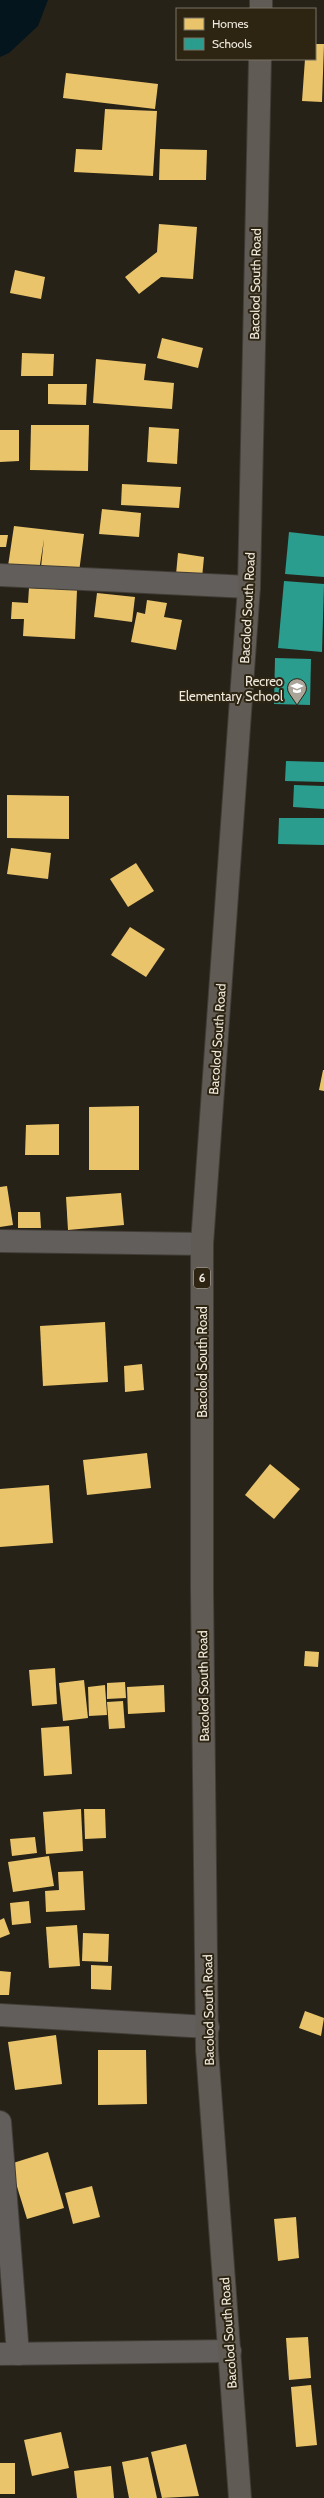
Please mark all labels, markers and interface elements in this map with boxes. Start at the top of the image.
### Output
legend [176,8,316,60]
text: Homes [212,16,249,31]
text: Schools [212,36,252,51]
street label: Bacolod South Road [246,228,264,340]
street label: Bacolod South Road [236,552,258,664]
place label: Recreo Elementary School [179,673,283,704]
school or university icon: Recreo Elementary School [286,677,308,705]
street label: Bacolod South Road [205,983,229,1095]
road number: 6 [194,1268,210,1288]
street label: Bacolod South Road [194,1306,210,1418]
street label: Bacolod South Road [194,1630,212,1742]
street label: Bacolod South Road [199,1954,217,2066]
street label: Bacolod South Road [216,2277,240,2389]

